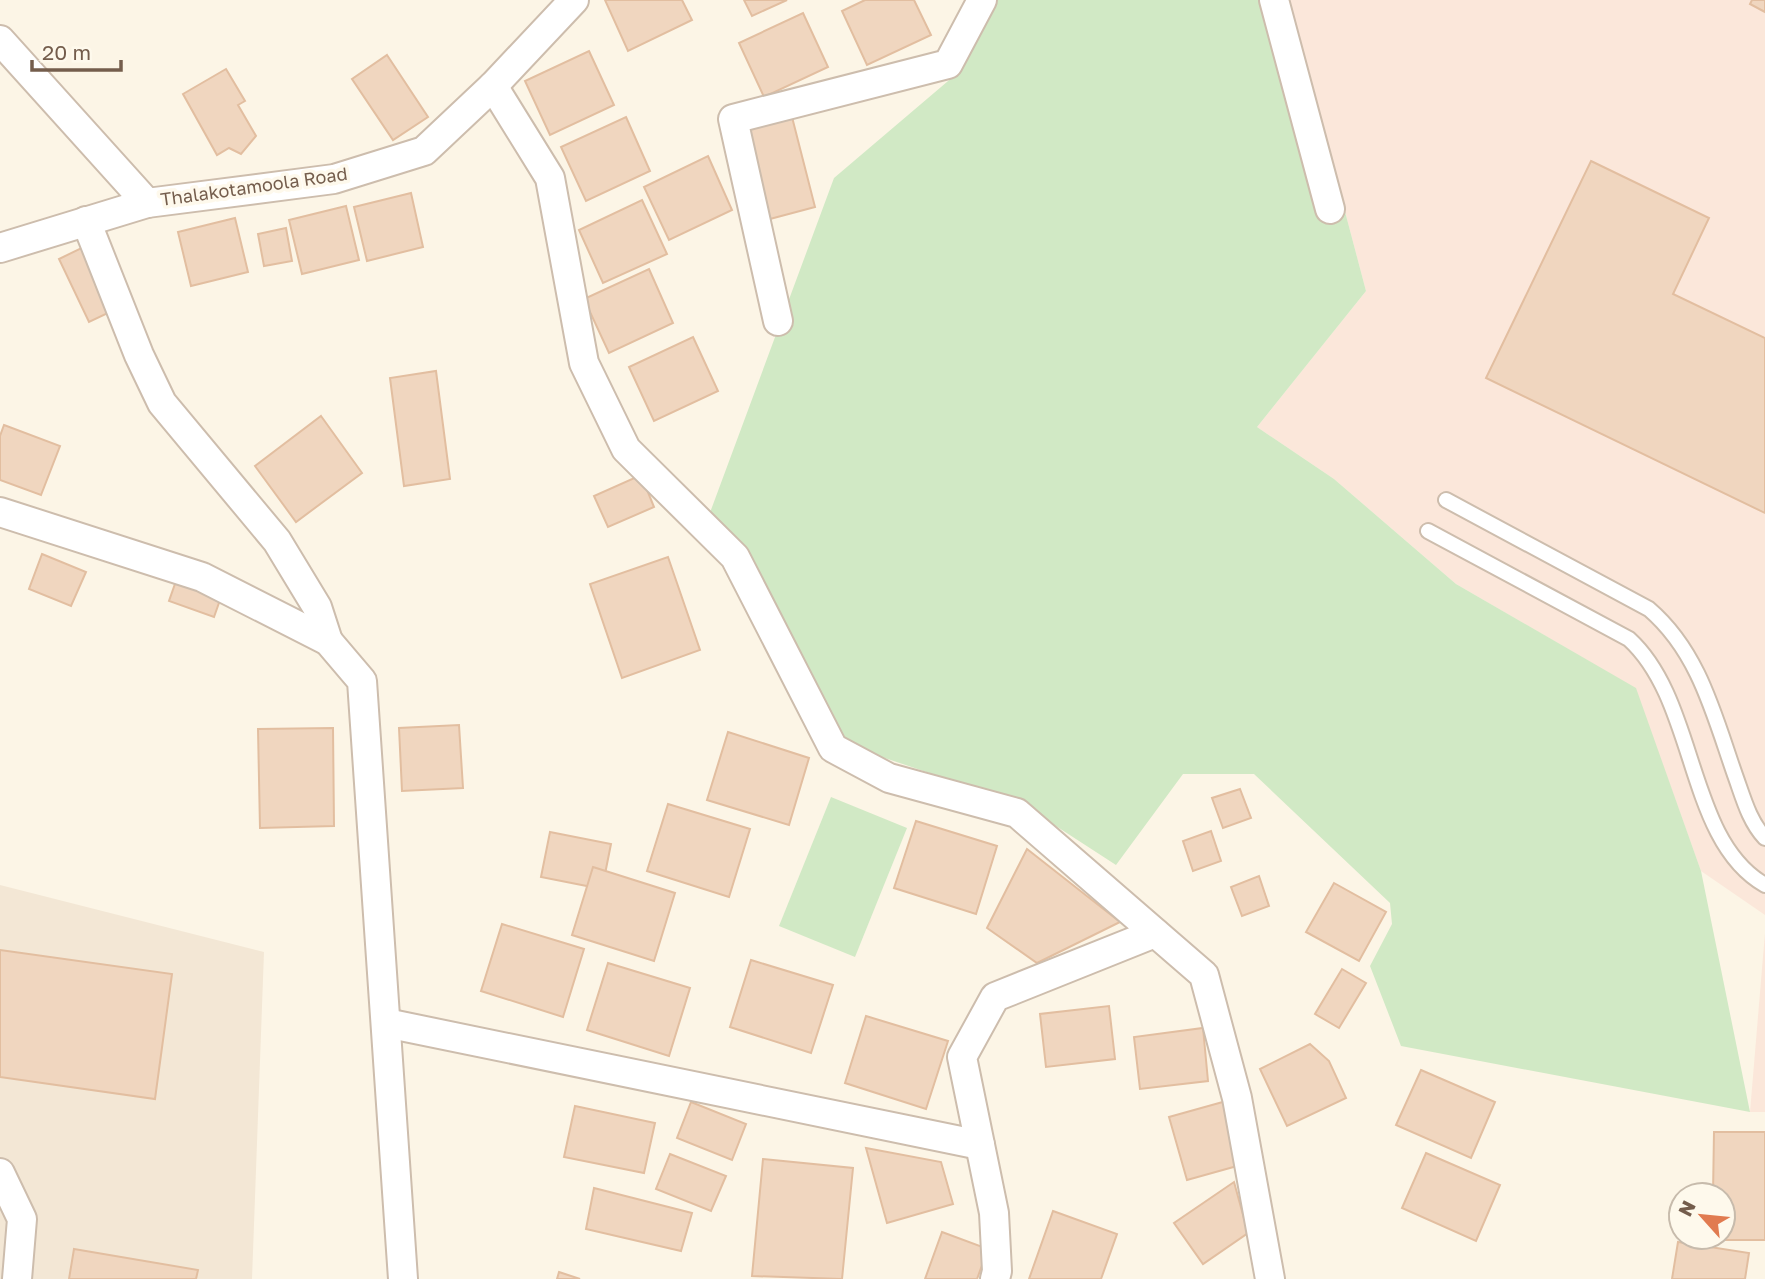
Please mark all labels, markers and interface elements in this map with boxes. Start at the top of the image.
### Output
scale bar [32,28,121,72]
text: 20 m [42,39,91,65]
street label: Thalakotamoola Road [159,162,349,210]
north arrow [1667,1181,1737,1251]
text: N [1673,1196,1700,1220]

